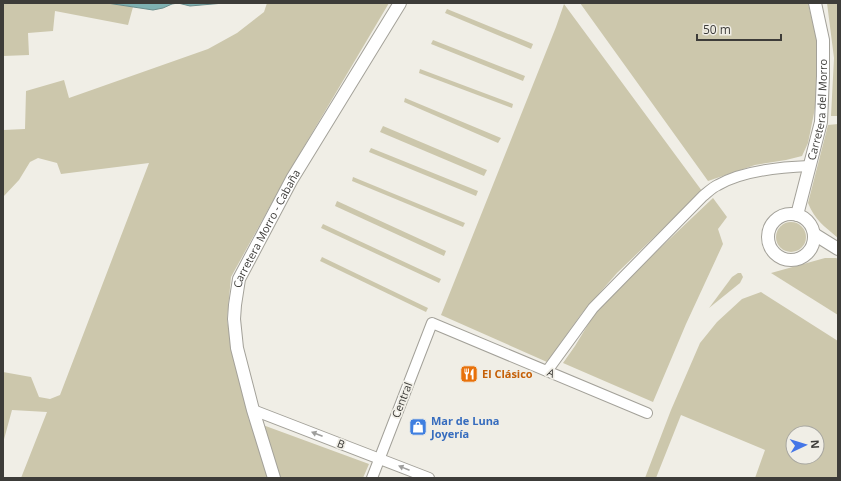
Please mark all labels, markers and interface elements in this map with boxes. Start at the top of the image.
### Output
scale bar [697,16,781,42]
text: 50 m [703,21,731,38]
street label: Carretera del Morro [803,58,830,162]
street label: Carretera Morro - Cabaña [230,166,303,289]
restaurant icon: El Clásico [459,364,479,384]
street label: A [545,364,557,381]
place label: El Clásico [482,366,533,381]
street label: Central [388,380,415,420]
place label: Mar de Luna Joyería [430,413,500,441]
shop icon: Mar de Luna Joyería [408,417,428,437]
north arrow [785,425,825,465]
one-way arrow [310,431,322,437]
street label: B [335,435,347,452]
text: N [808,439,823,449]
one-way arrow [398,465,410,471]

